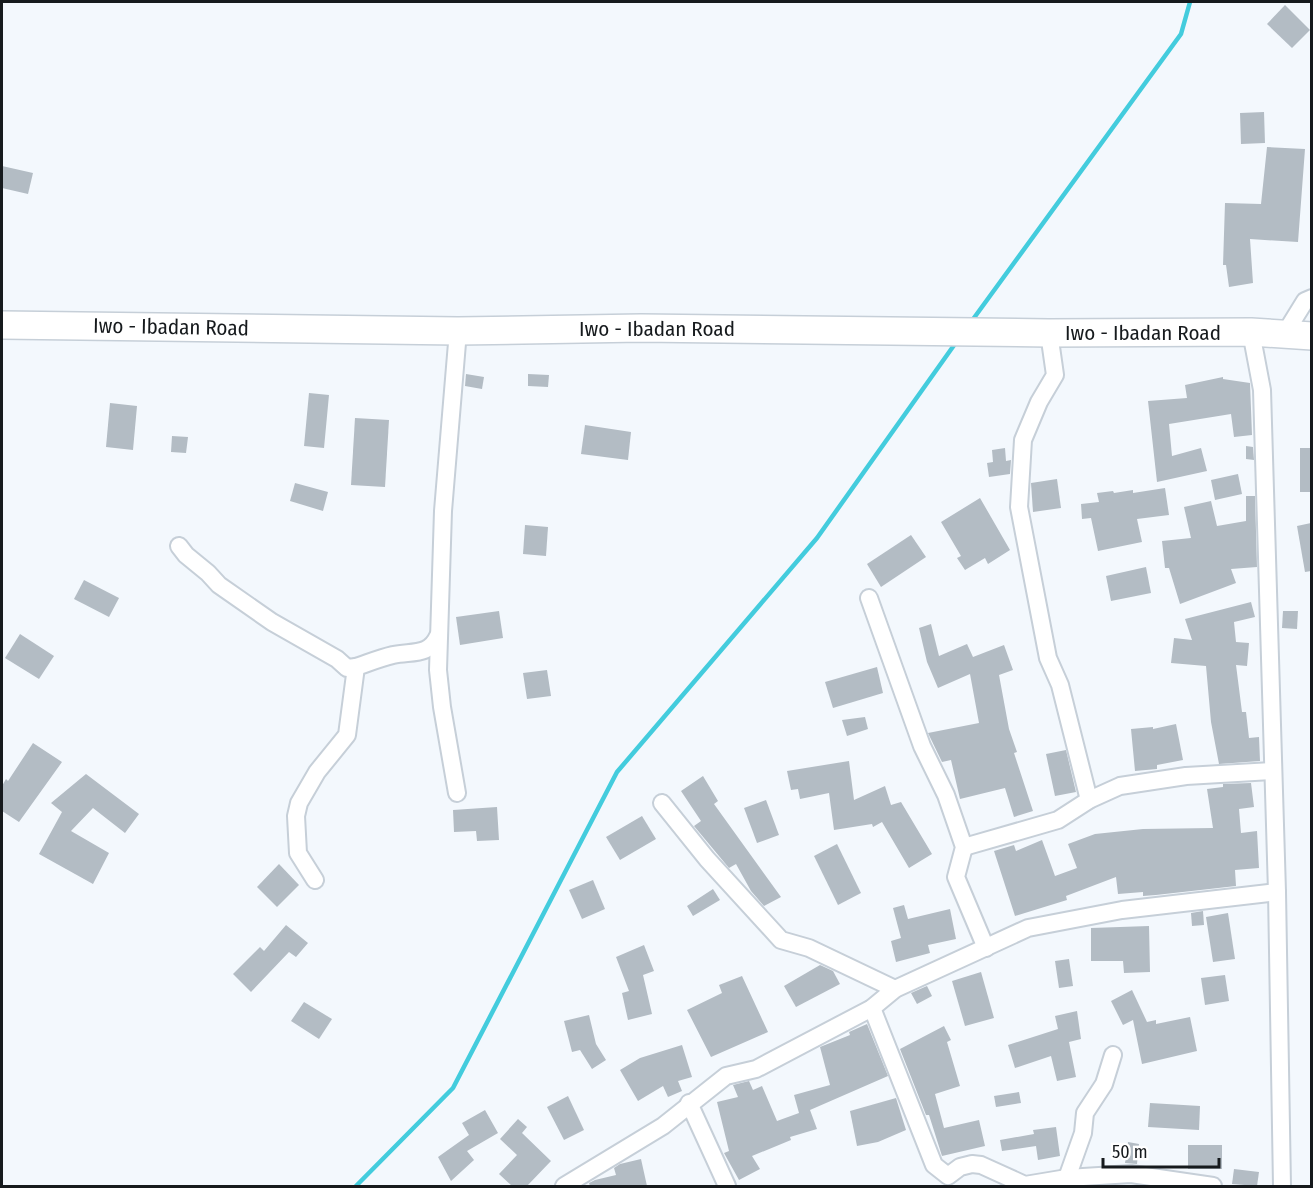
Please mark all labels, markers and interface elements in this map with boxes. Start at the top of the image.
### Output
street label: Iwo - Ibadan Road [93,313,249,341]
street label: Iwo - Ibadan Road [579,316,735,342]
street label: Iwo - Ibadan Road [1065,320,1221,346]
scale bar [1103,1131,1218,1169]
text: 50 m [1112,1141,1148,1163]

